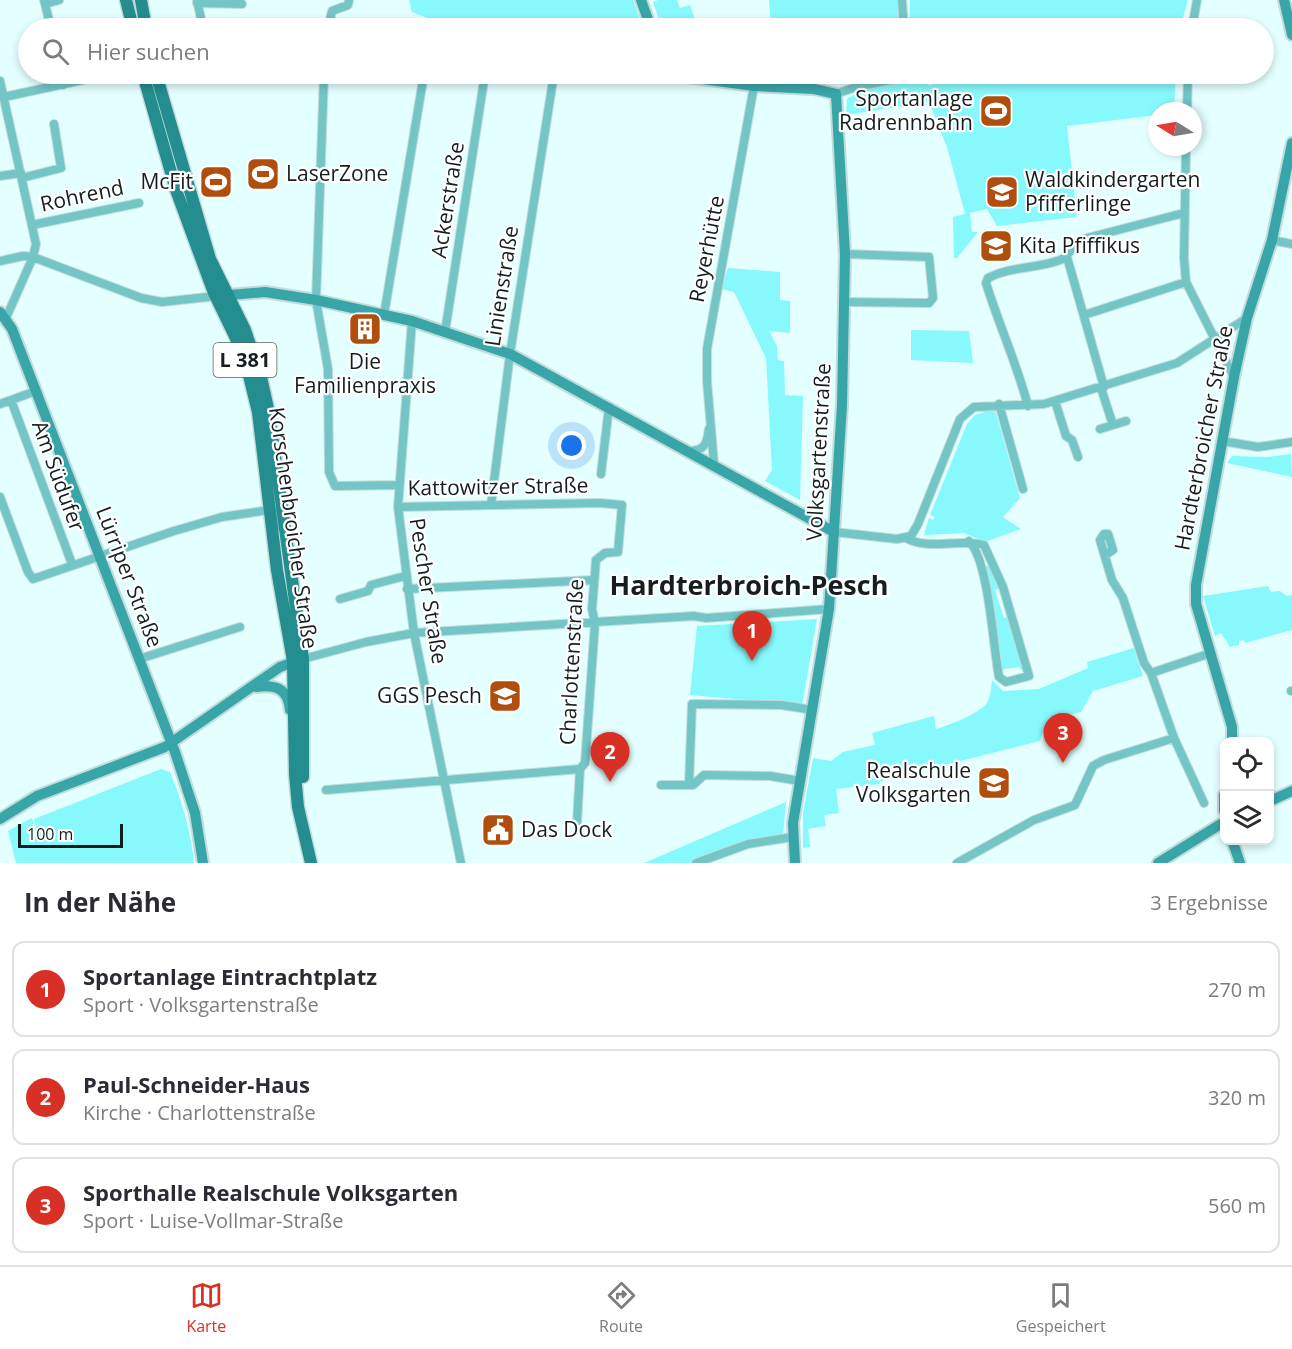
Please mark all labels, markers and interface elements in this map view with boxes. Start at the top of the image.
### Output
search box [18,18,1274,84]
icon: search [39,35,72,68]
text: Hier suchen [87,36,210,66]
place label: Sportanlage Radrennbahn [839,84,973,136]
sports icon: Sportanlage Radrennbahn [978,93,1014,129]
north arrow [1148,102,1202,156]
street label: Ackerstraße [424,140,470,260]
sports icon: LaserZone [245,156,281,192]
place label: LaserZone [286,159,388,187]
sports icon: McFit [198,164,234,200]
place label: Waldkindergarten Pfifferlinge [1025,165,1200,217]
place label: McFit [140,167,193,195]
street label: Rohrend [38,173,126,218]
school or university icon: Waldkindergarten Pfifferlinge [984,174,1020,210]
street label: Reyerhütte [682,193,730,305]
street label: Linienstraße [478,224,524,348]
school or university icon: Kita Pfiffikus [978,228,1014,264]
place label: Kita Pfiffikus [1019,231,1140,259]
building icon: Die Familienpraxis [347,311,383,347]
street label: Hardterbroicher Straße [1167,323,1239,553]
road number: L 381 [214,343,276,377]
place label: Die Familienpraxis [294,347,436,399]
street label: Volksgartenstraße [799,362,837,542]
street label: Korschenbroicher Straße [263,405,325,651]
street label: Am Südufer [26,416,92,535]
your location [557,431,586,460]
street label: Kattowitzer Straße [407,470,589,502]
street label: Lürriper Straße [90,502,170,651]
street label: Pescher Straße [404,516,454,666]
district label: Hardterbroich-Pesch [610,566,888,603]
street label: Charlottenstraße [553,578,589,746]
pin: 1 [732,612,771,661]
school or university icon: GGS Pesch [487,678,523,714]
place label: GGS Pesch [377,681,482,709]
pin: 3 [1044,714,1082,763]
pin: 2 [590,732,630,782]
map controls [1220,737,1274,845]
button: locate [1220,737,1274,791]
place label: Realschule Volksgarten [856,756,971,808]
school or university icon: Realschule Volksgarten [976,765,1012,801]
button: layers [1220,791,1274,845]
public building icon: Das Dock [480,812,516,848]
place label: Das Dock [521,815,612,843]
scale bar [18,821,123,848]
text: 100 m [27,823,73,845]
text: In der Nähe [24,884,176,920]
text: 3 Ergebnisse [1150,889,1268,916]
text: Sportanlage Eintrachtplatz [83,961,377,991]
text: 1 [40,976,51,1003]
text: 270 m [1208,976,1266,1003]
text: Sport · Volksgartenstraße [83,991,319,1018]
text: Paul-Schneider-Haus [83,1069,310,1099]
text: 2 [40,1084,51,1111]
text: 320 m [1208,1084,1266,1111]
text: Kirche · Charlottenstraße [83,1099,316,1126]
text: Sporthalle Realschule Volksgarten [83,1177,458,1207]
text: 3 [40,1192,51,1219]
text: 560 m [1208,1192,1266,1219]
text: Sport · Luise-Vollmar-Straße [83,1207,344,1234]
tab: Karte [186,1279,226,1337]
tab: Route [599,1279,643,1337]
tab: Gespeichert [1016,1279,1106,1337]

